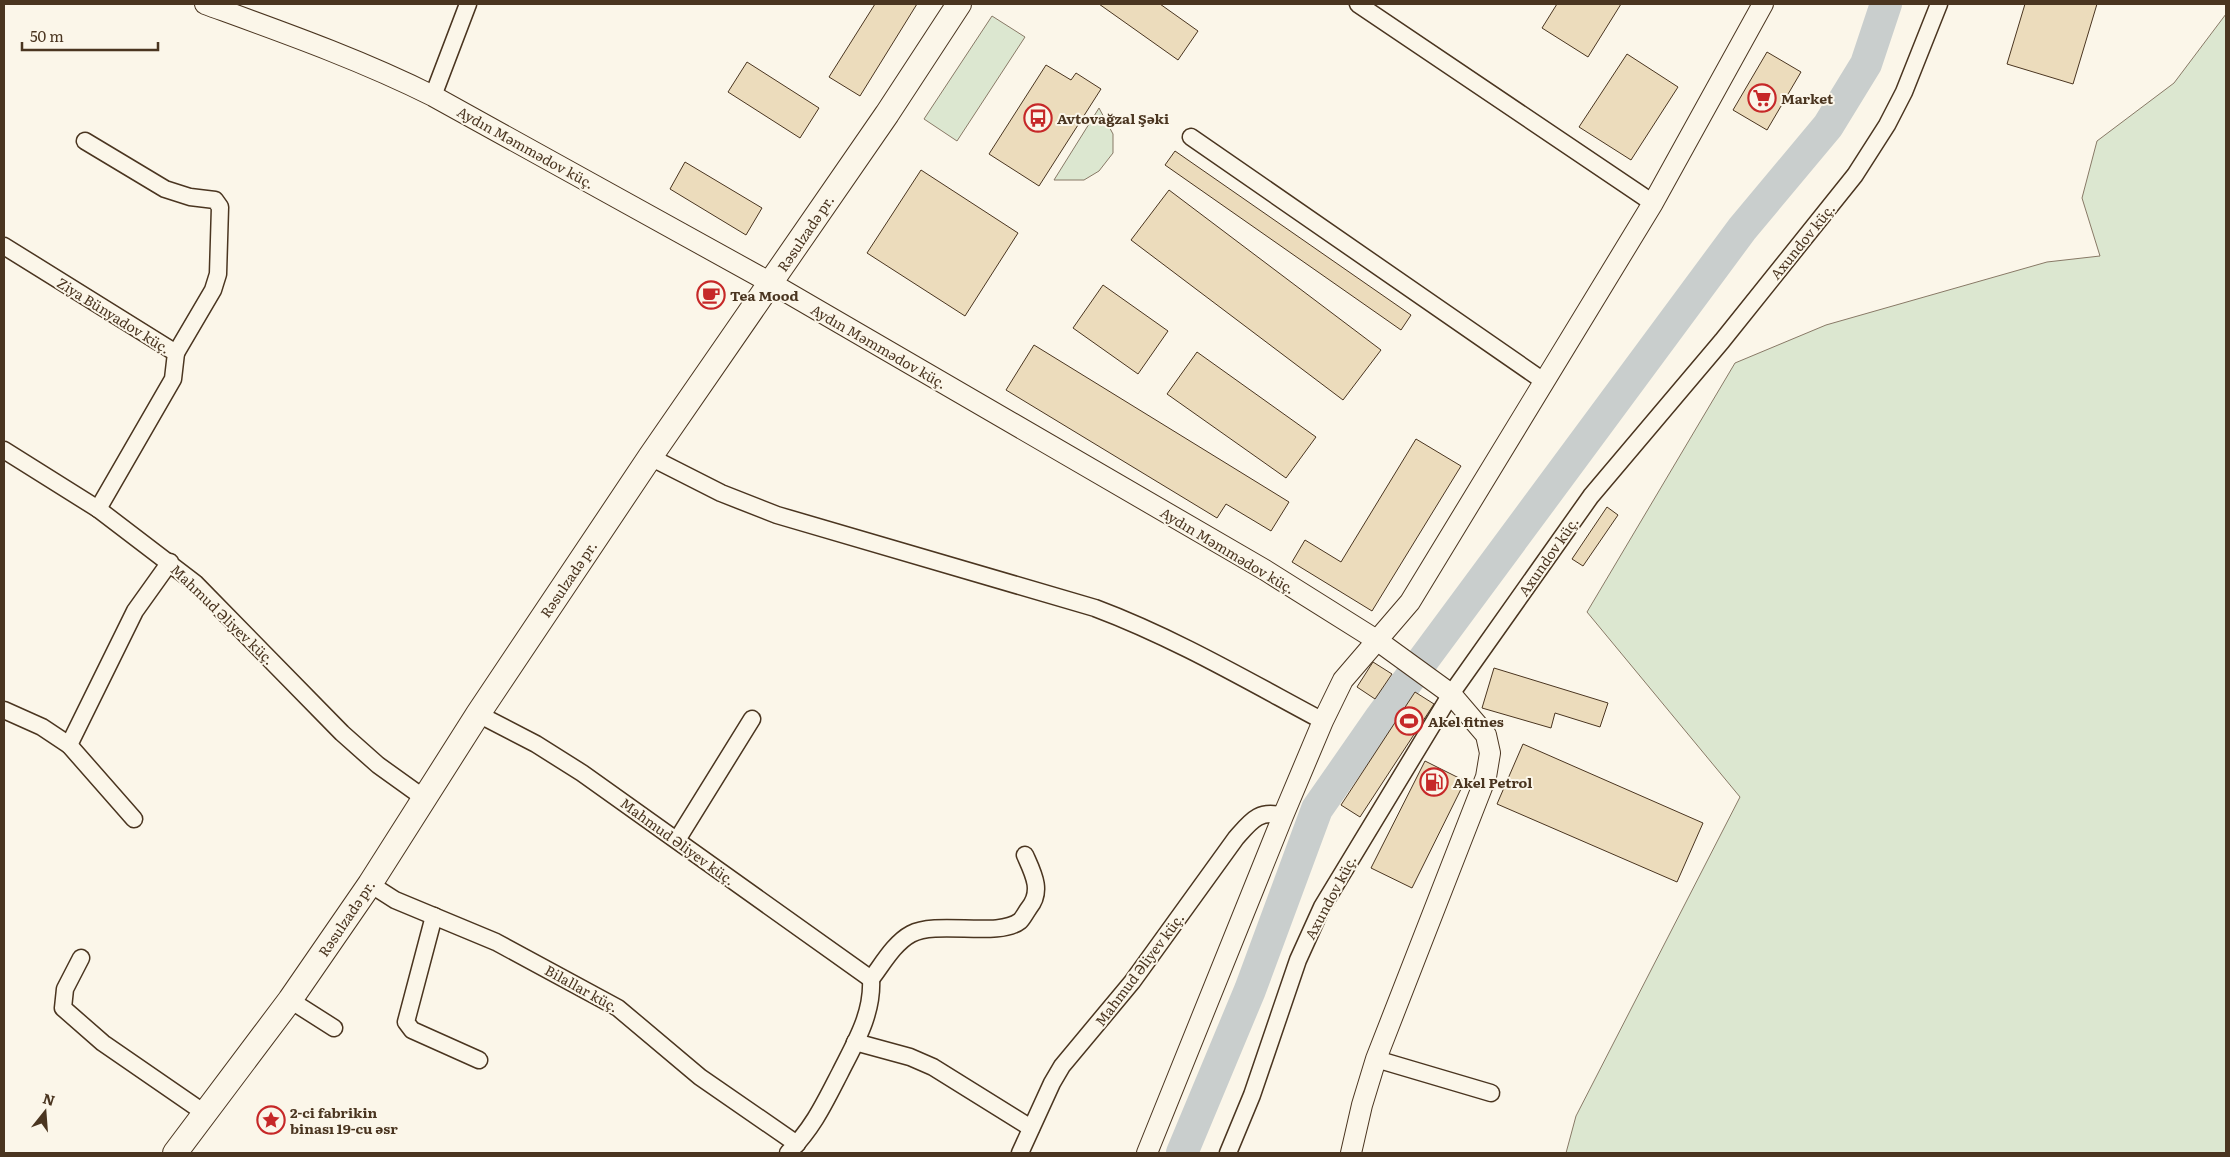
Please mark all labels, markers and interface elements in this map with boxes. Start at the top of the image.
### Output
scale bar [22,20,159,52]
text: 50 m [30,24,64,47]
supermarket icon: Market [1747,83,1777,113]
place label: Market [1781,88,1834,108]
street label: Aydın Məmmədov küç. [454,101,598,193]
bus stop icon: Avtovağzal Şəki [1023,103,1053,133]
place label: Avtovağzal Şəki [1057,108,1169,128]
street label: Rəsulzadə pr. [772,191,838,275]
street label: Axundov küç. [1765,199,1839,283]
street label: Ziya Bünyadov küç. [54,272,174,358]
cafe icon: Tea Mood [696,280,726,310]
place label: Tea Mood [730,285,799,305]
street label: Aydın Məmmədov küç. [807,299,951,393]
street label: Aydın Məmmədov küç. [1157,502,1299,598]
street label: Axundov küç. [1513,512,1583,600]
street label: Rəsulzadə pr. [535,537,601,621]
street label: Mahmud Əliyev küç. [167,559,279,669]
sports icon: Akel fitnes [1394,706,1424,736]
place label: Akel fitnes [1428,711,1504,731]
fuel station icon: Akel Petrol [1419,767,1449,797]
place label: Akel Petrol [1453,772,1532,792]
street label: Mahmud Əliyev küç. [617,793,739,889]
street label: Axundov küç. [1299,851,1361,943]
street label: Rəsulzadə pr. [313,876,379,960]
street label: Mahmud Əliyev küç. [1090,908,1188,1030]
street label: Bilallar küç. [542,960,622,1016]
north arrow [20,1087,70,1137]
text: N [41,1087,58,1110]
place label: 2-ci fabrikin binası 19-cu əsr [290,1102,398,1138]
place icon: 2-ci fabrikin binası 19-cu əsr [256,1105,286,1135]

